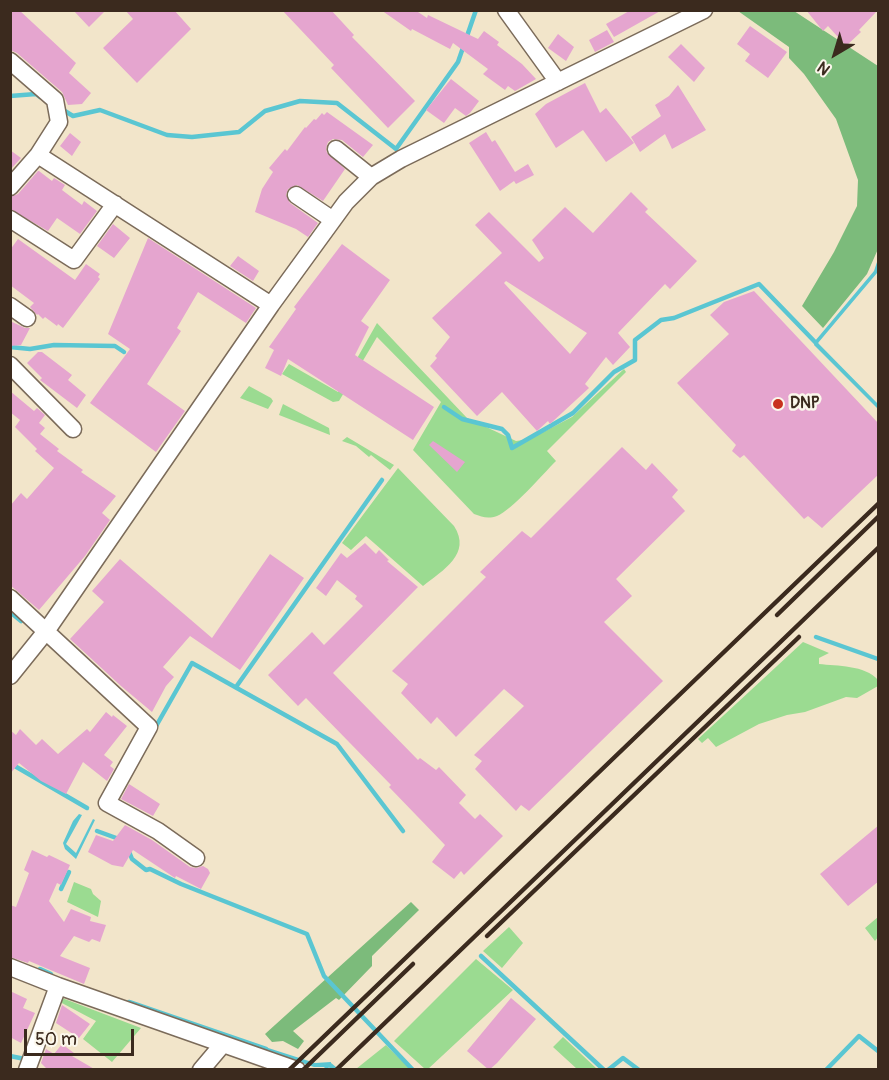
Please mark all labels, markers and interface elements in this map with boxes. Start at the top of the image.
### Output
north arrow [805,24,865,84]
text: N [814,57,834,79]
place label: DNP [790,394,820,414]
marker: DNP [771,397,785,411]
scale bar [27,1017,136,1055]
text: 50 m [35,1028,77,1051]

